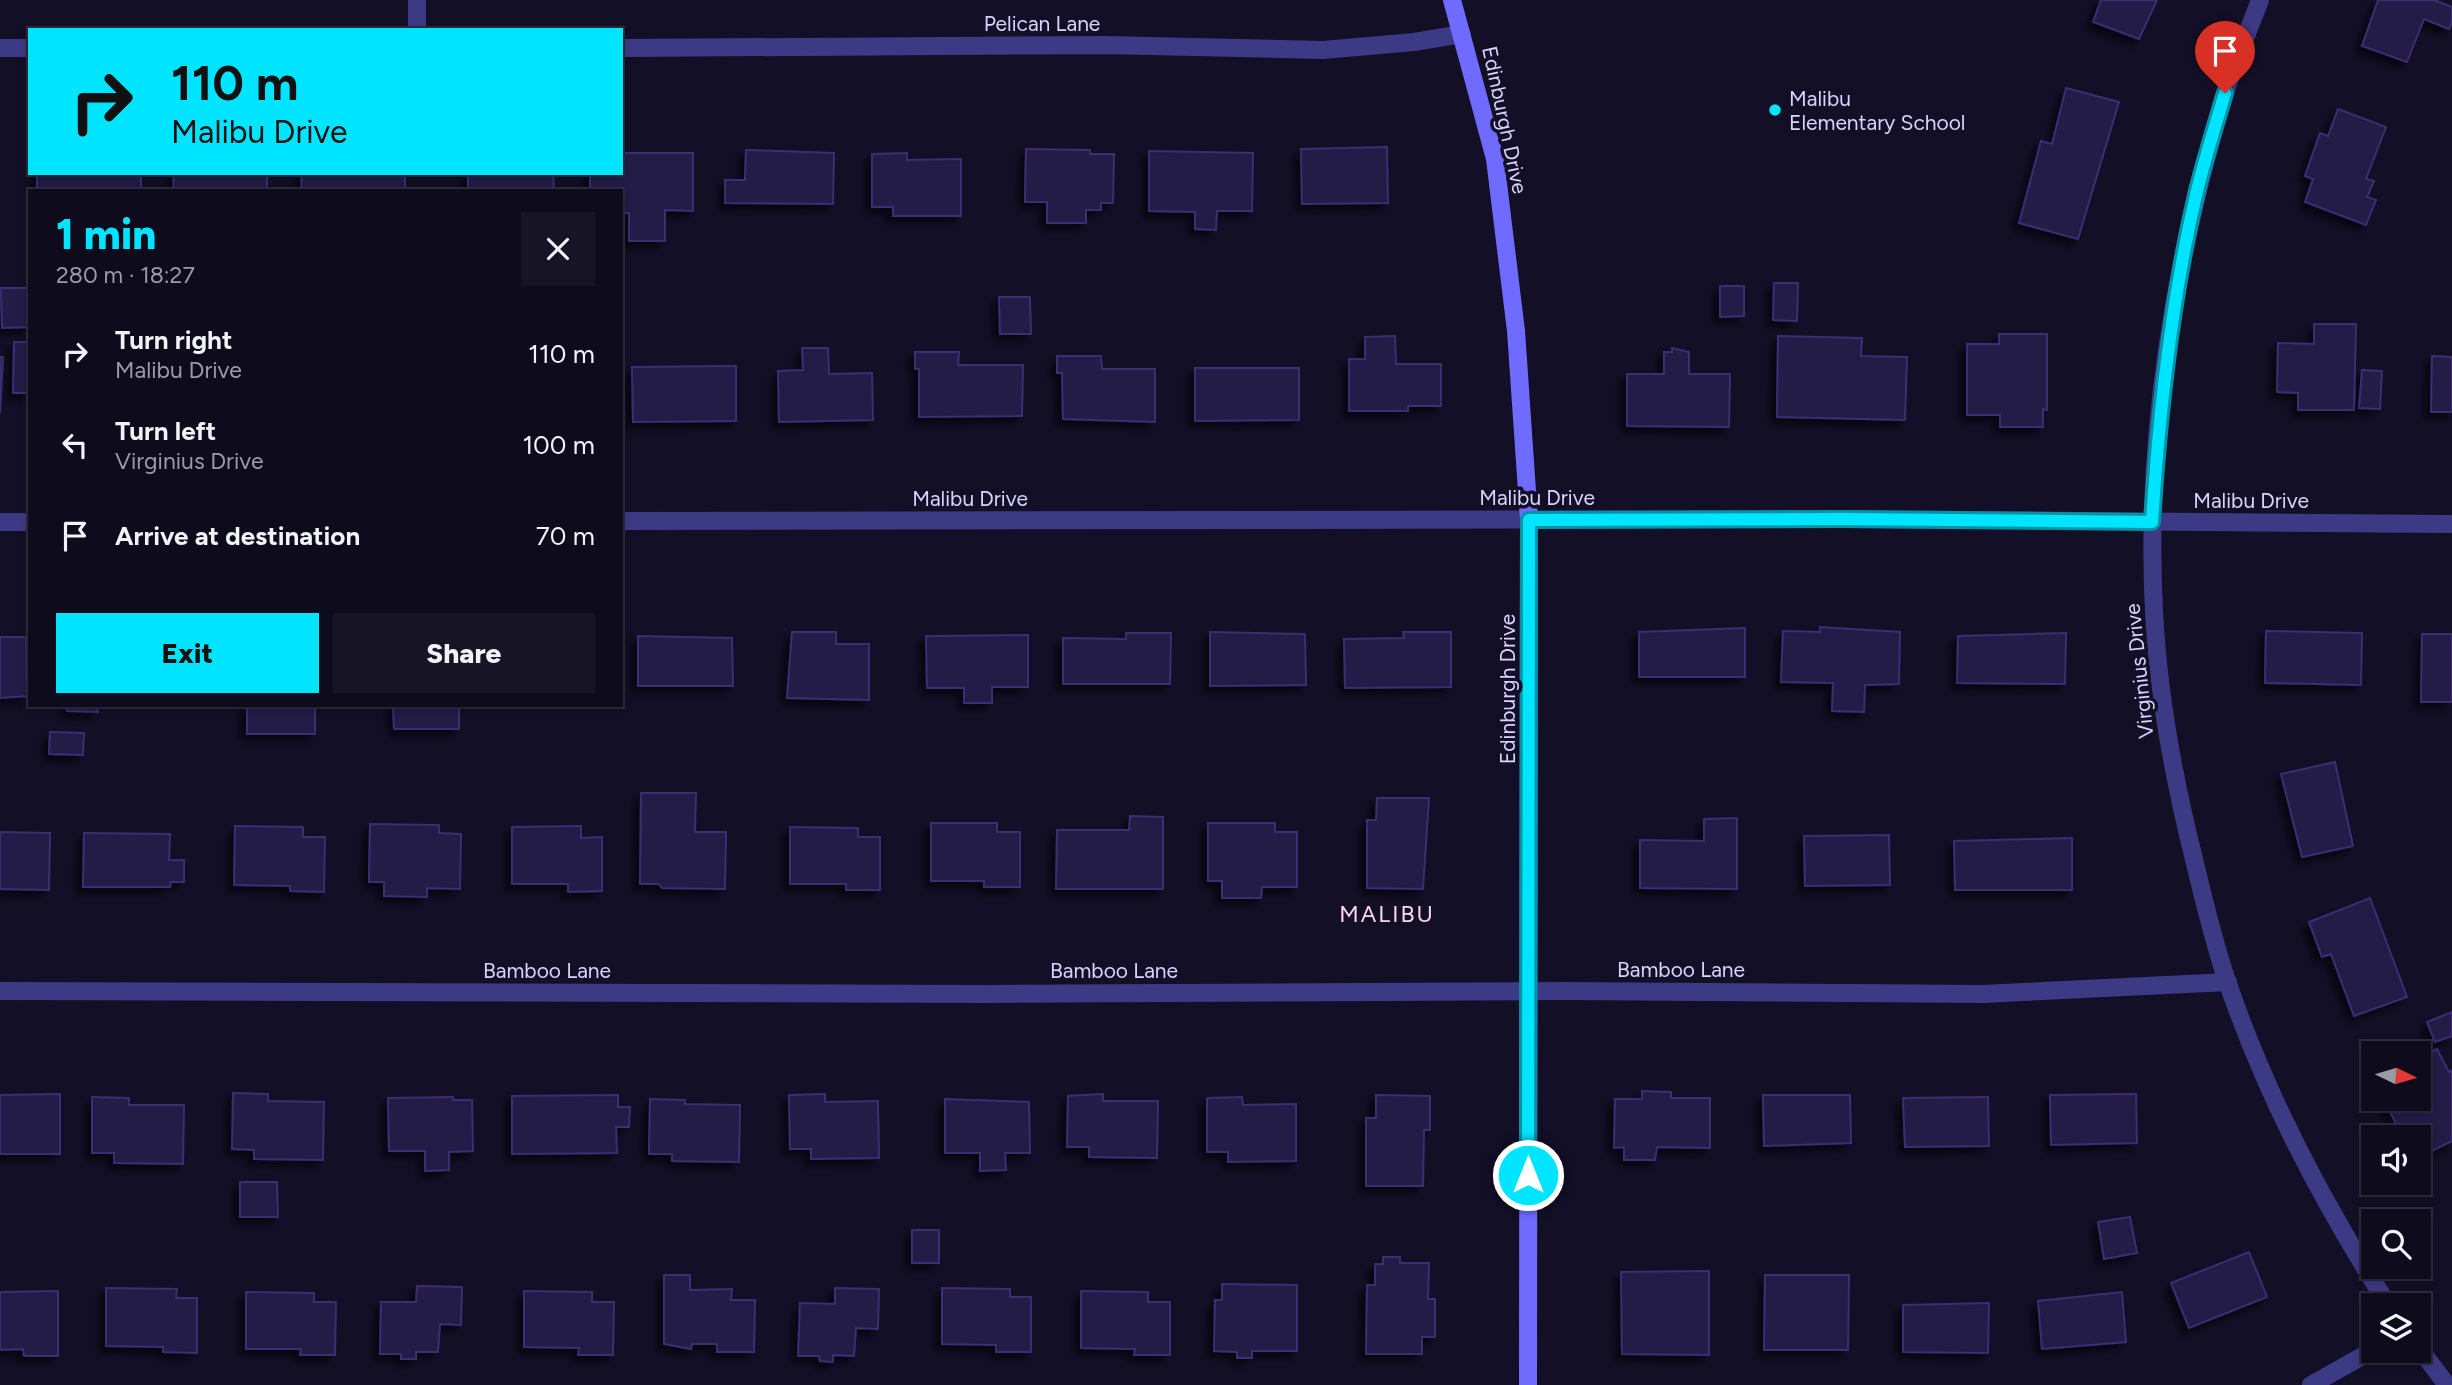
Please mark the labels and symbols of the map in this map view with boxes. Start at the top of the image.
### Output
street label: Pelican Lane [984,11,1100,36]
pin [2195,21,2255,93]
street label: Edinburgh Drive [1477,44,1533,196]
place label: Malibu Elementary School [1789,86,1965,135]
marker: Malibu Elementary School [1767,102,1783,118]
street label: Malibu Drive [1479,485,1595,510]
street label: Malibu Drive [912,486,1028,511]
street label: Malibu Drive [2193,488,2309,513]
street label: Virginius Drive [2119,602,2159,740]
street label: Edinburgh Drive [1495,614,1520,764]
district label: MALIBU [1339,900,1435,928]
street label: Bamboo Lane [1617,957,1745,982]
street label: Bamboo Lane [483,958,611,983]
street label: Bamboo Lane [1050,958,1178,983]
north arrow [2361,1041,2431,1111]
position arrow [1491,1138,1565,1212]

